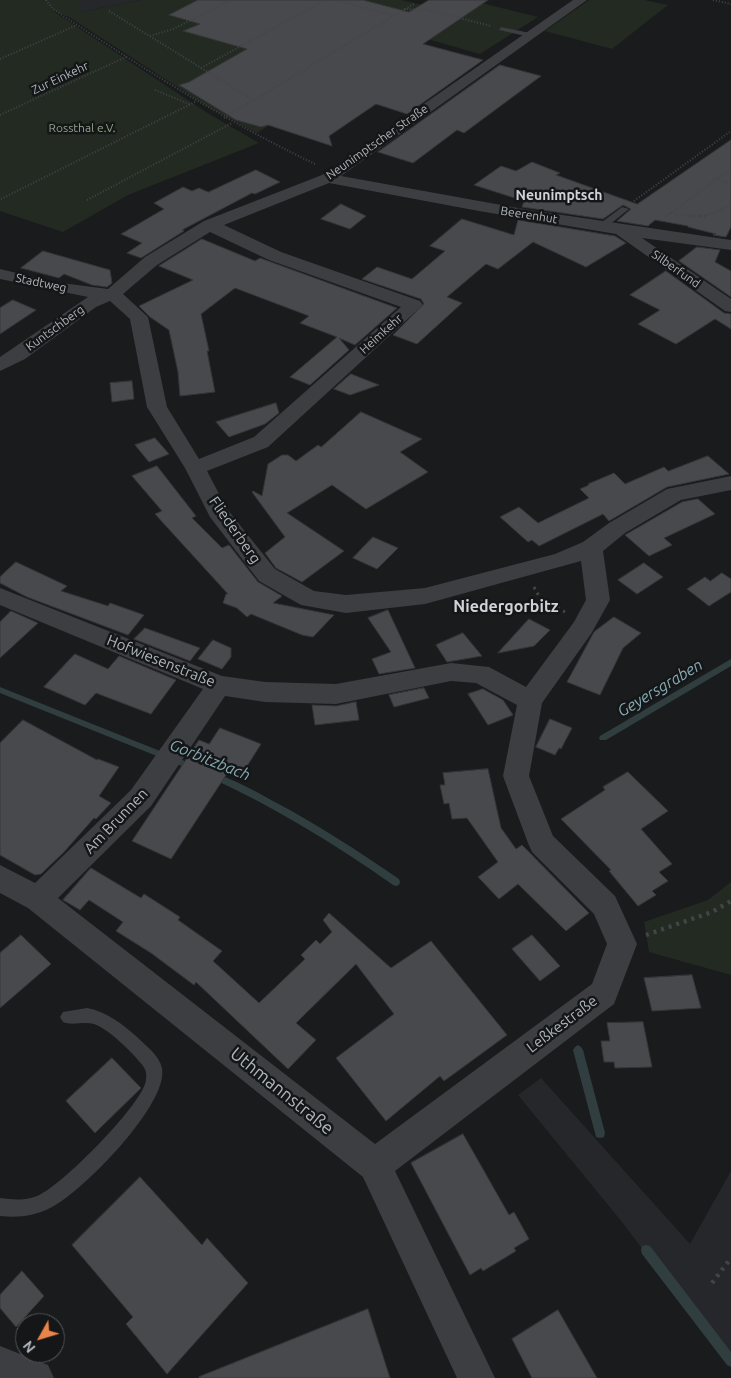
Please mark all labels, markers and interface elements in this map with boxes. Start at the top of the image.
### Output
street label: Zur Einkehr [29,59,91,97]
street label: Neunimptscher Straße [323,101,431,183]
park label: Rossthal e.V. [48,121,116,135]
district label: Neunimptsch [516,187,602,203]
street label: Beerenhut [500,203,558,227]
street label: Silberfund [649,247,703,291]
street label: Stadtweg [14,271,68,295]
street label: Kuntschberg [23,302,87,354]
street label: Heimkehr [357,311,405,357]
street label: Fliederberg [205,493,265,567]
district label: Niedergorbitz [453,597,559,617]
street label: Hofwiesenstraße [104,631,218,691]
water label: Geyersgraben [614,655,706,721]
water label: Gorbitzbach [167,735,253,785]
street label: Am Brunnen [80,785,152,857]
street label: Leßkestraße [523,992,601,1056]
street label: Uthmannstraße [226,1043,338,1139]
north arrow [15,1313,65,1363]
text: N [20,1338,39,1356]

